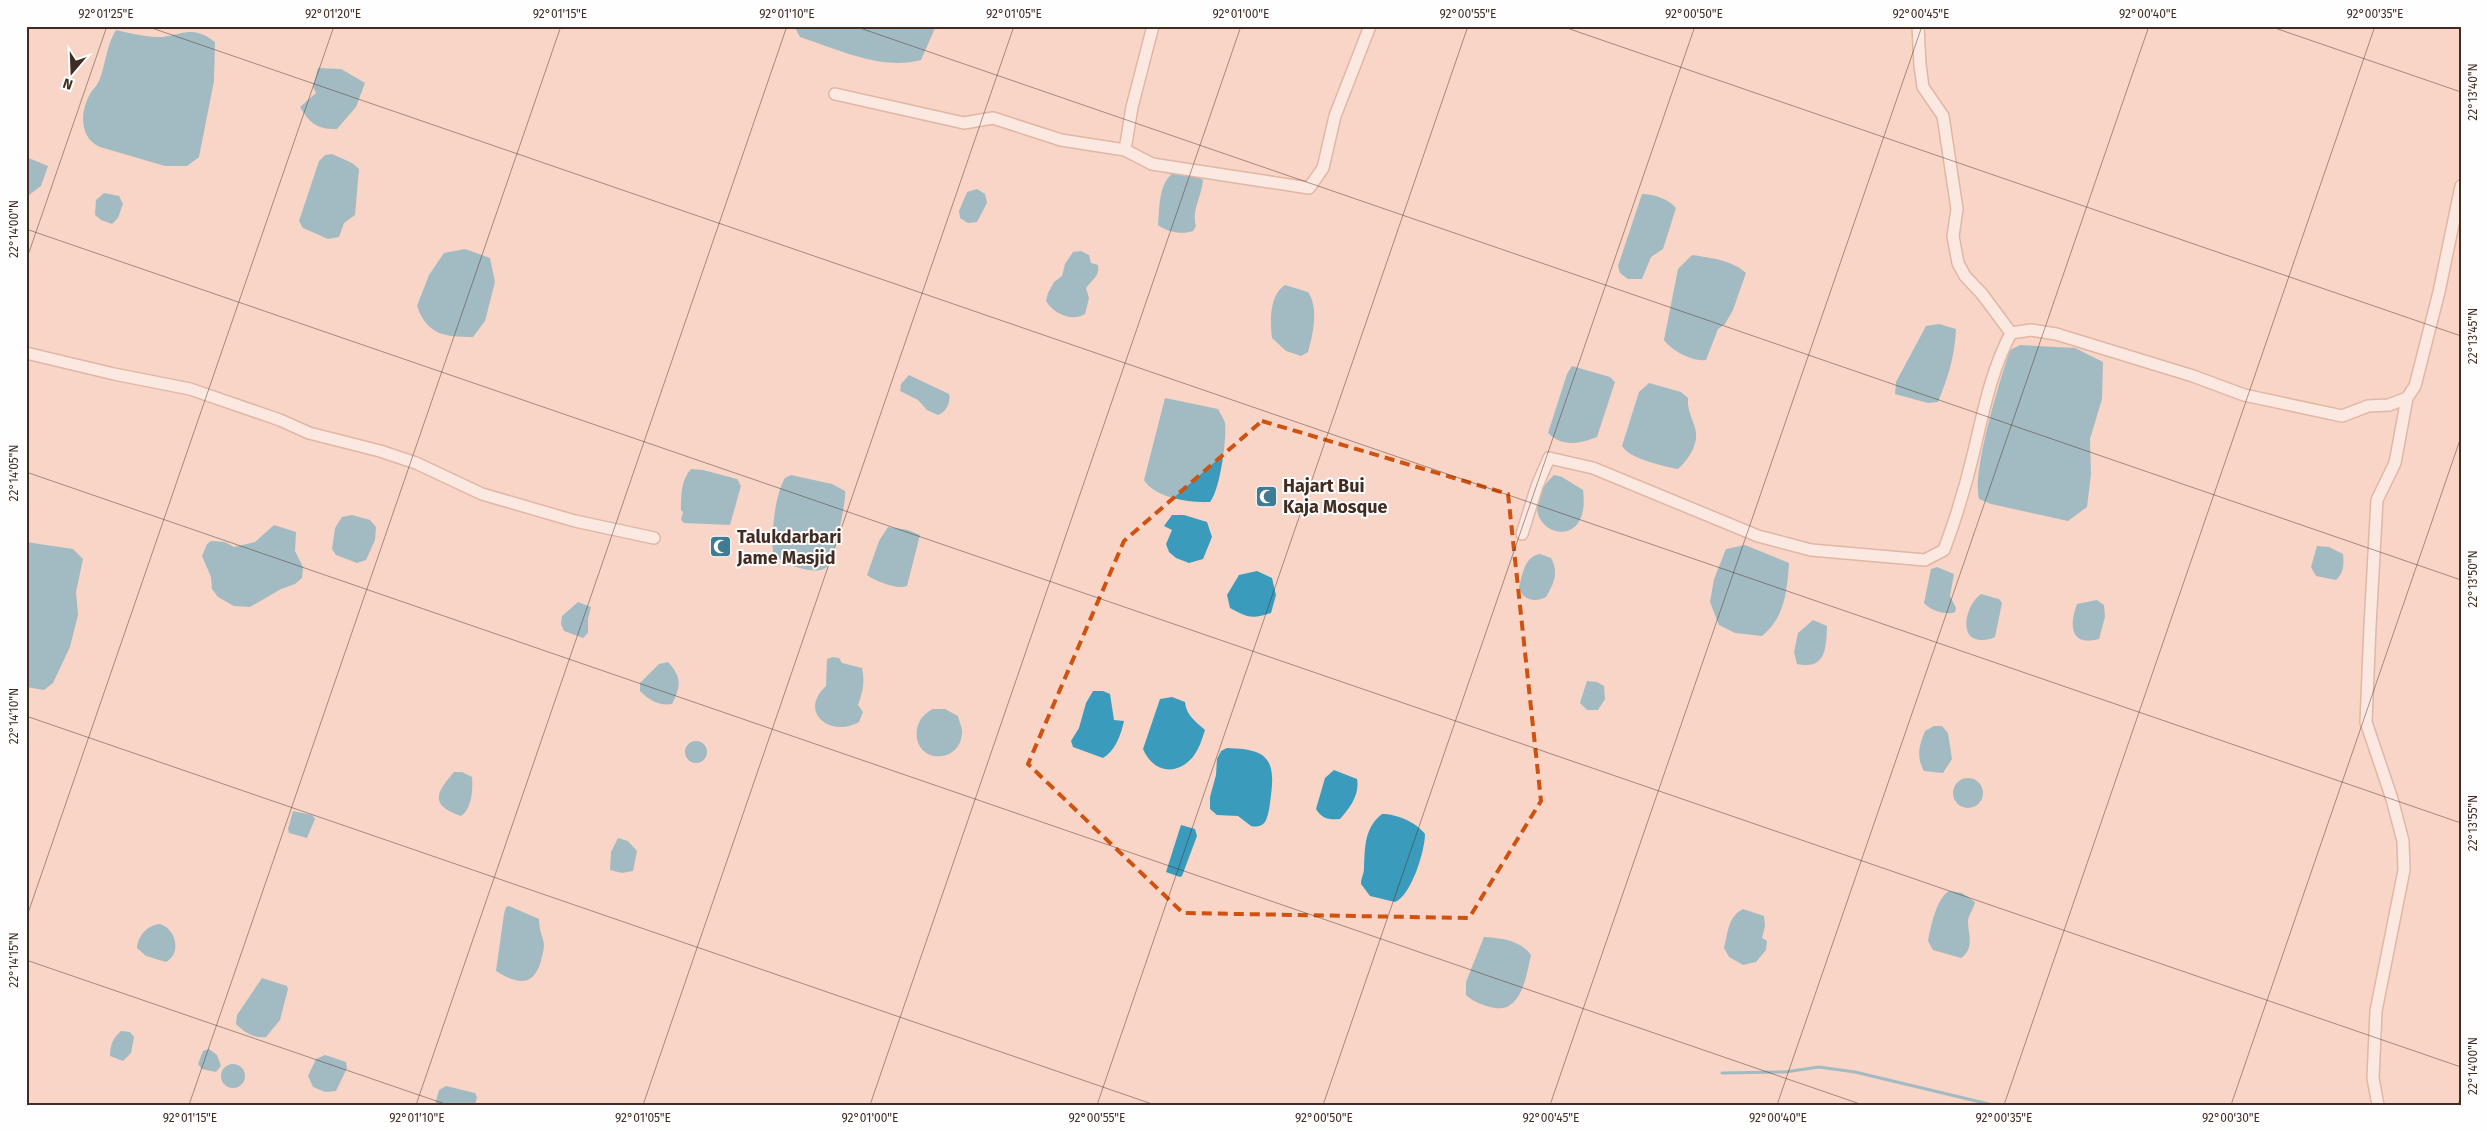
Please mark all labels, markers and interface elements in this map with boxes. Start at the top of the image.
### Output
text: 92°01'25"E [78,7,134,21]
text: 92°01'20"E [305,7,361,21]
text: 92°01'15"E [533,7,587,21]
text: 92°01'10"E [759,7,815,21]
text: 92°01'05"E [986,7,1042,21]
text: 92°01'00"E [1213,7,1269,21]
text: 92°00'55"E [1440,7,1496,21]
text: 92°00'50"E [1665,7,1723,21]
text: 92°00'45"E [1893,7,1949,21]
text: 92°00'40"E [2119,7,2177,21]
text: 92°00'35"E [2346,7,2404,21]
north arrow [48,48,98,98]
text: 22°13'40"N [2466,63,2480,121]
text: N [61,74,75,93]
text: 22°14'00"N [7,200,21,258]
text: 22°13'45"N [2466,308,2480,364]
text: 22°14'05"N [7,445,21,501]
place label: Hajart Bui Kaja Mosque [1283,475,1388,518]
mosque icon: Hajart Bui Kaja Mosque [1255,484,1279,508]
place label: Talukdarbari Jame Masjid [736,526,841,569]
mosque icon: Talukdarbari Jame Masjid [709,535,733,559]
text: 22°13'50"N [2466,550,2480,608]
text: 22°14'10"N [7,688,21,744]
text: 22°13'55"N [2466,795,2480,851]
text: 22°14'15"N [7,932,21,988]
text: 22°14'00"N [2466,1037,2480,1095]
text: 92°01'15"E [163,1111,217,1125]
text: 92°01'10"E [389,1111,445,1125]
text: 92°01'05"E [615,1111,671,1125]
text: 92°01'00"E [842,1111,898,1125]
text: 92°00'55"E [1069,1111,1125,1125]
text: 92°00'50"E [1295,1111,1353,1125]
text: 92°00'45"E [1523,1111,1579,1125]
text: 92°00'40"E [1749,1111,1807,1125]
text: 92°00'35"E [1975,1111,2033,1125]
text: 92°00'30"E [2202,1111,2260,1125]

